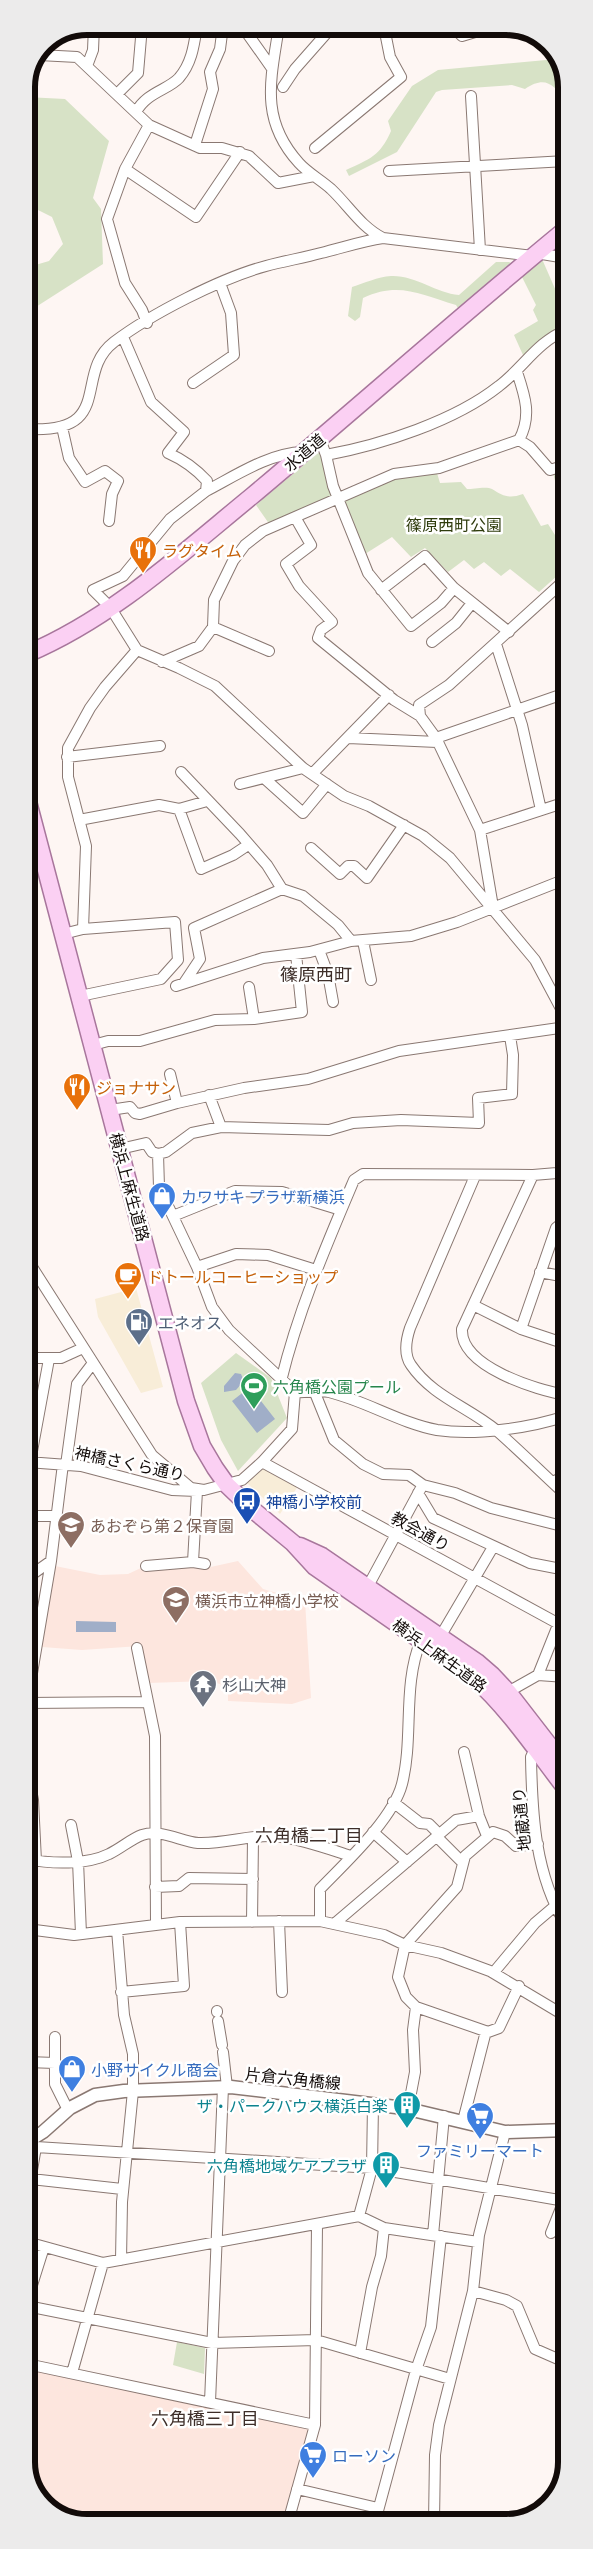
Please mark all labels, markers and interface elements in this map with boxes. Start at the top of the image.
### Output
street label: 水道道 [280,429,328,475]
park label: 篠原西町公園 [406,515,502,534]
restaurant icon: ラグタイム [128,535,158,574]
place label: ラグタイム [162,541,242,560]
district label: 篠原西町 [280,963,352,985]
restaurant icon: ジョナサン [62,1072,92,1111]
place label: ジョナサン [96,1078,176,1097]
street label: 横浜上麻生道路 [106,1130,154,1244]
shop icon: カワサキ プラザ新横浜 [147,1181,177,1220]
place label: カワサキ プラザ新横浜 [181,1187,345,1206]
cafe icon: ドトールコーヒーショップ [113,1261,143,1300]
place label: ドトールコーヒーショップ [147,1267,338,1286]
fuel station icon: エネオス [124,1307,154,1346]
place label: エネオス [158,1313,222,1332]
sports icon: 六角橋公園プール [239,1371,269,1410]
place label: 六角橋公園プール [273,1377,401,1396]
street label: 神橋さくら通り [73,1442,187,1484]
bus stop icon: 神橋小学校前 [232,1486,262,1525]
place label: 神橋小学校前 [266,1492,362,1511]
street label: 教会通り [388,1507,454,1555]
school or university icon: あおぞら第２保育園 [56,1510,86,1549]
place label: あおぞら第２保育園 [90,1516,234,1535]
school or university icon: 横浜市立神橋小学校 [161,1585,191,1624]
place label: 横浜市立神橋小学校 [195,1591,339,1610]
street label: 横浜上麻生道路 [389,1614,491,1696]
temple icon: 杉山大神 [188,1669,218,1708]
place label: 杉山大神 [222,1675,286,1694]
street label: 地蔵通り [508,1786,534,1852]
district label: 六角橋二丁目 [255,1824,363,1846]
shop icon: 小野サイクル商会 [57,2054,87,2093]
place label: 小野サイクル商会 [91,2060,218,2079]
street label: 片倉六角橋線 [244,2064,342,2092]
building icon: ザ・パークハウス横浜白楽 [392,2090,422,2129]
place label: ザ・パークハウス横浜白楽 [197,2096,388,2115]
supermarket icon: ファミリーマート [465,2101,495,2140]
place label: ファミリーマート [416,2141,544,2160]
building icon: 六角橋地域ケアプラザ [371,2150,401,2189]
place label: 六角橋地域ケアプラザ [207,2156,367,2175]
district label: 六角橋三丁目 [151,2407,259,2429]
supermarket icon: ローソン [298,2440,328,2479]
place label: ローソン [332,2446,396,2465]

